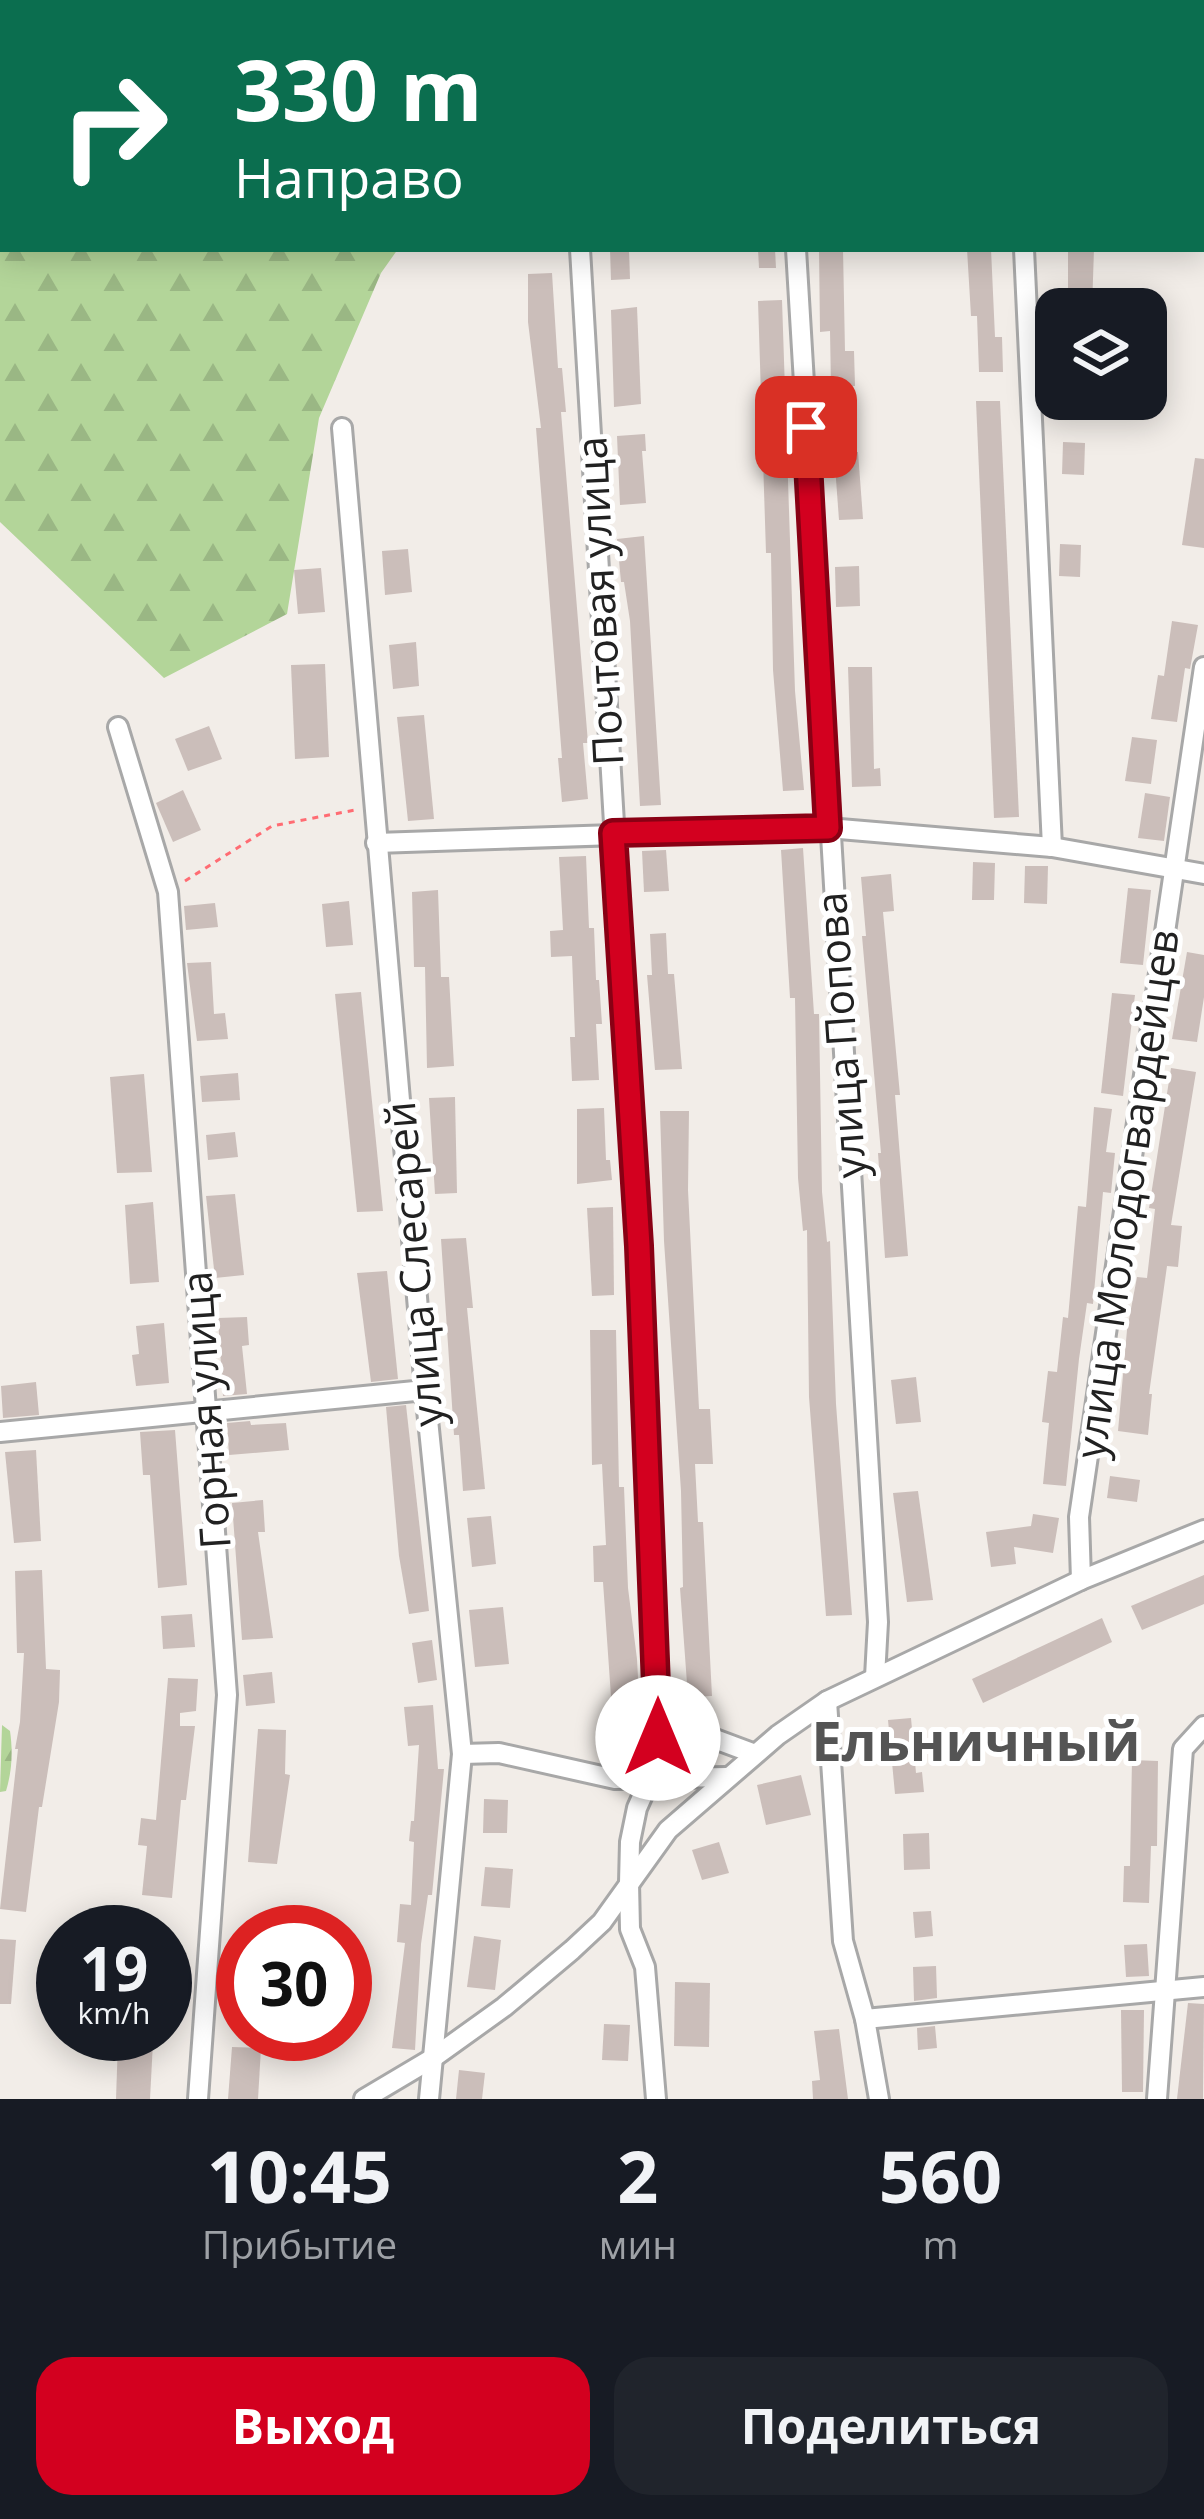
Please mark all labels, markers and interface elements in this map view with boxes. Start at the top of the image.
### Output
text: 330 m [234,31,482,146]
icon: right [36,48,192,204]
text: Направо [234,140,464,214]
map controls [1035,288,1167,420]
button: layers [1035,288,1167,420]
pin [755,376,857,478]
icon: arrive [773,394,839,460]
street label: Почтовая улица [561,435,636,767]
street label: улица Попова [801,890,878,1180]
street label: улица Молодогвардейцев [1060,926,1191,1462]
street label: улица Слесарей [370,1099,455,1429]
street label: Горная улица [166,1269,243,1551]
position arrow [595,1675,721,1801]
district label: Ельничный [812,1703,1140,1777]
speed limit sign: 30 [216,1905,372,2061]
text: 19 [80,1927,148,2009]
text: km/h [78,1992,150,2033]
text: 10:45 [207,2126,392,2224]
text: 2 [617,2126,658,2224]
text: 560 [879,2126,1002,2224]
text: Прибытие [202,2217,397,2270]
text: мин [599,2217,677,2270]
text: m [922,2217,958,2270]
button: Выход [36,2357,590,2495]
button: Поделиться [614,2357,1168,2495]

